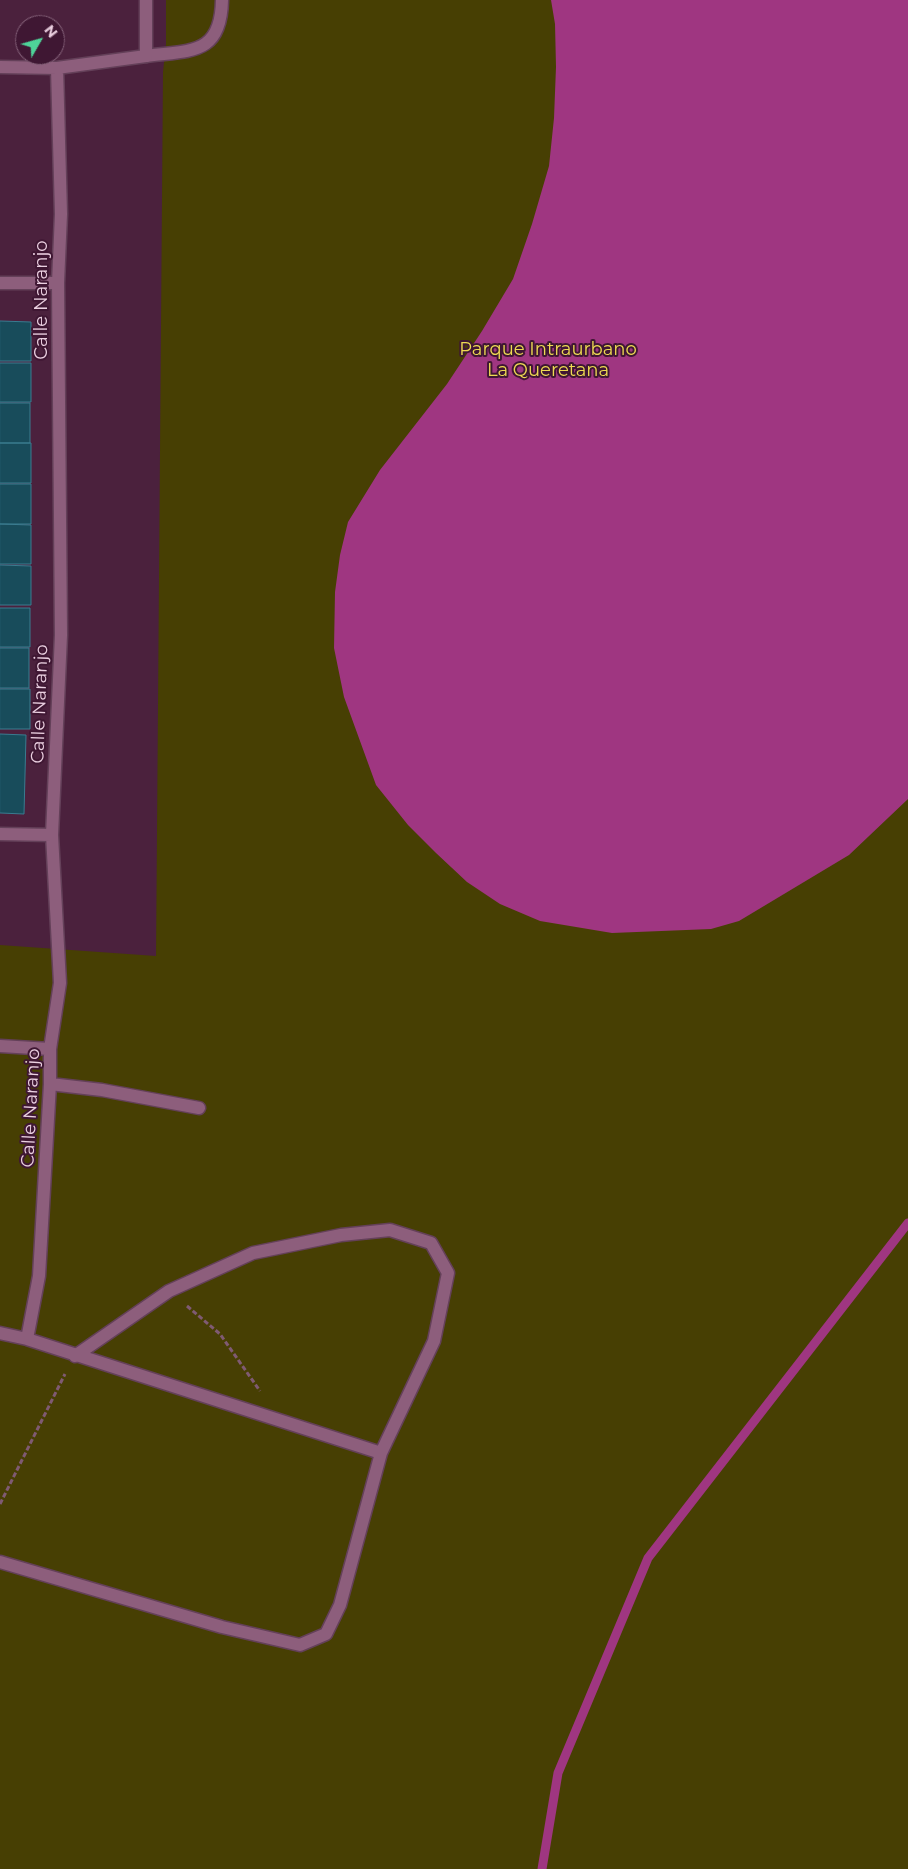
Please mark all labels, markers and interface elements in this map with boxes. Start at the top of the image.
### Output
north arrow [15,15,65,65]
text: N [40,21,62,41]
street label: Calle Naranjo [31,240,53,360]
park label: Parque Intraurbano La Queretana [459,339,637,382]
street label: Calle Naranjo [27,644,53,764]
street label: Calle Naranjo [17,1048,45,1168]

